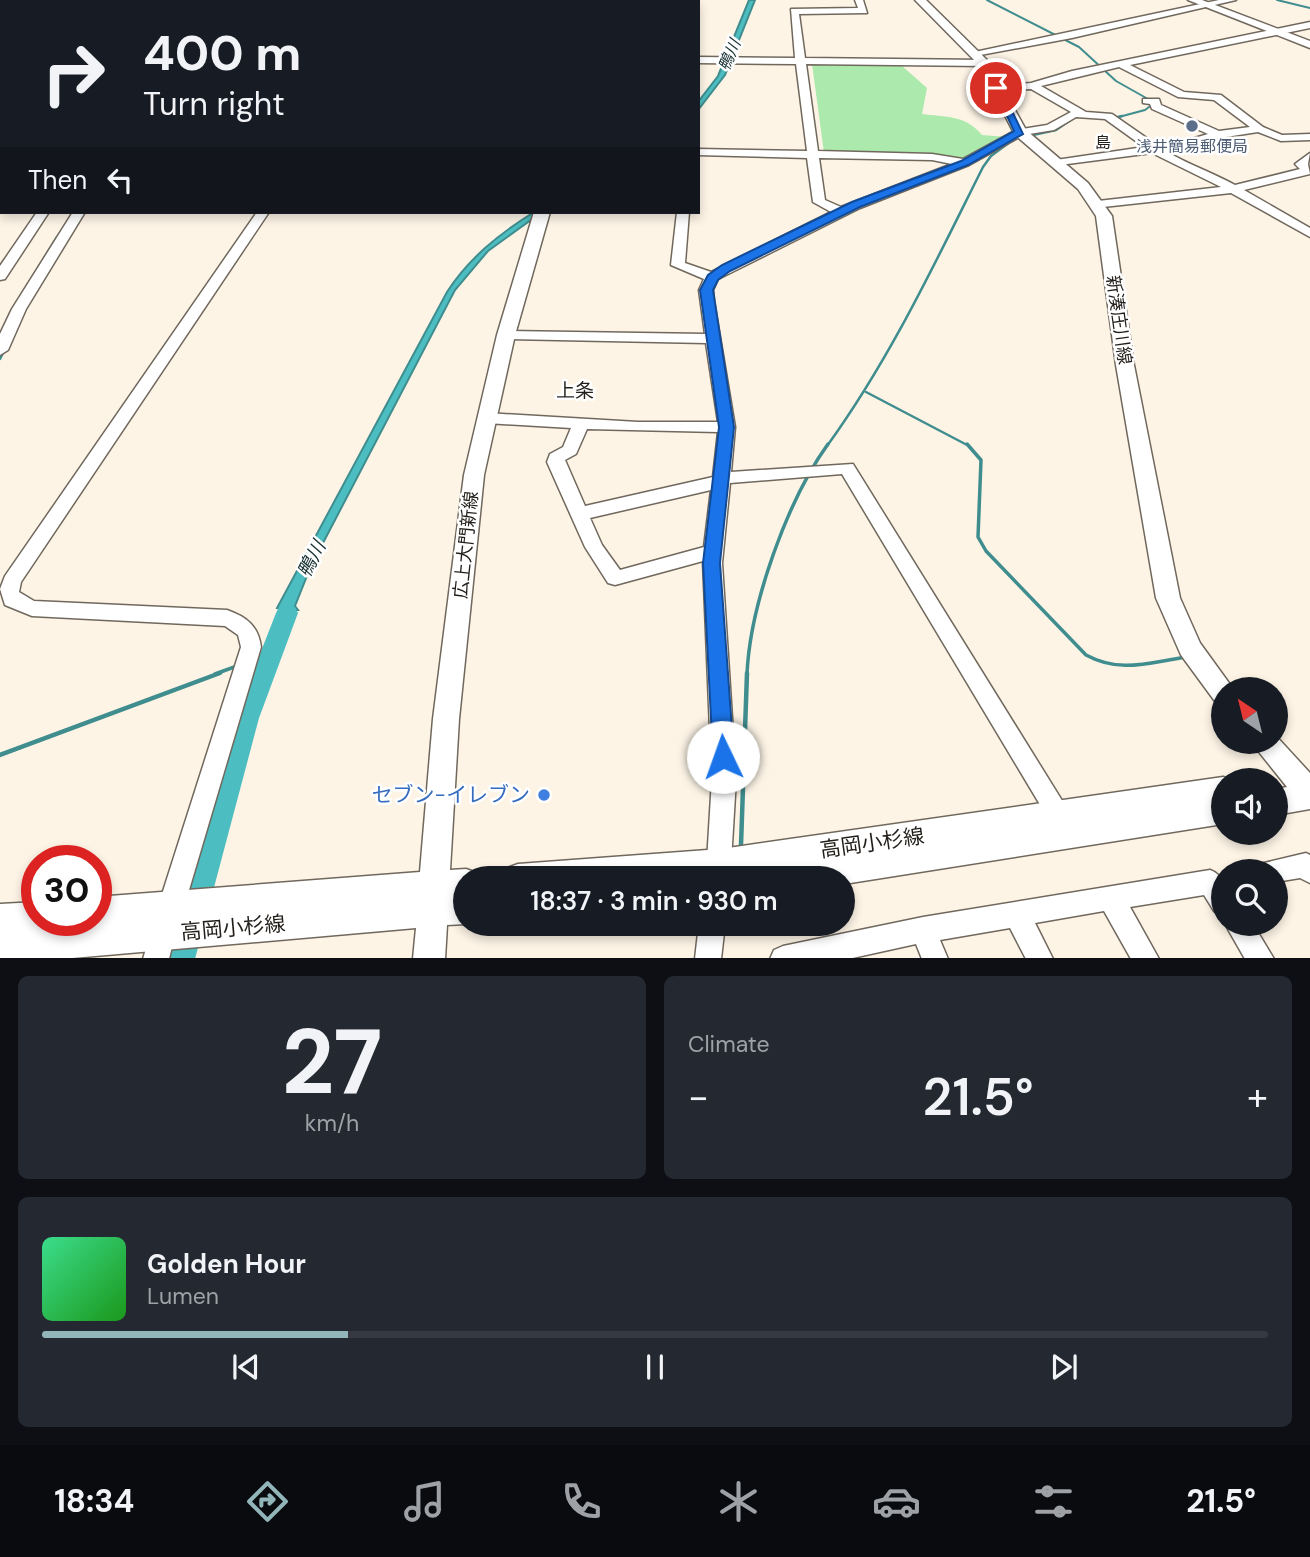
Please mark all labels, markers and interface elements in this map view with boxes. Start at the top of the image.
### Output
text: 400 m [143,21,301,85]
icon: right [28,28,119,119]
water label: 鴨川 [714,35,746,74]
pin [966,58,1026,118]
icon: arrive [977,69,1015,107]
text: Turn right [143,83,285,125]
marker: 浅井簡易郵便局 [1184,118,1200,134]
district label: 島 [1095,132,1111,153]
place label: 浅井簡易郵便局 [1136,136,1248,157]
icon: left [101,161,139,199]
text: Then [28,163,87,197]
street label: 新湊庄川線 [1101,274,1137,366]
district label: 上条 [556,378,594,403]
street label: 広上大門新線 [448,490,484,600]
water label: 鴨川 [292,535,332,582]
north arrow [1211,677,1288,754]
map controls [1211,677,1288,936]
position arrow [686,720,760,794]
button: sound [1211,768,1288,845]
place label: セブン-イレブン [372,781,530,809]
marker: セブン-イレブン [536,787,552,803]
street label: 高岡小杉線 [818,822,926,864]
speed limit sign: 30 [21,845,112,936]
button: search [1211,859,1288,936]
text: 18:37 · 3 min · 930 m [530,884,778,918]
street label: 高岡小杉線 [179,909,287,947]
text: 27 [282,1003,382,1121]
text: Climate [688,1029,770,1059]
text: 21.5° [922,1063,1034,1131]
text: − [688,1072,709,1122]
text: + [1247,1072,1268,1122]
text: km/h [305,1108,359,1138]
text: Golden Hour [147,1247,306,1281]
text: Lumen [147,1281,219,1311]
icon: previous [227,1348,265,1386]
icon: pause [636,1348,674,1386]
icon: next [1045,1348,1083,1386]
icon: directions [243,1477,292,1526]
icon: music [400,1477,449,1526]
icon: phone [557,1477,606,1526]
icon: climate [714,1477,763,1526]
icon: car [872,1477,921,1526]
icon: filters [1029,1477,1078,1526]
text: 18:34 [54,1480,134,1522]
text: 21.5° [1186,1480,1256,1522]

